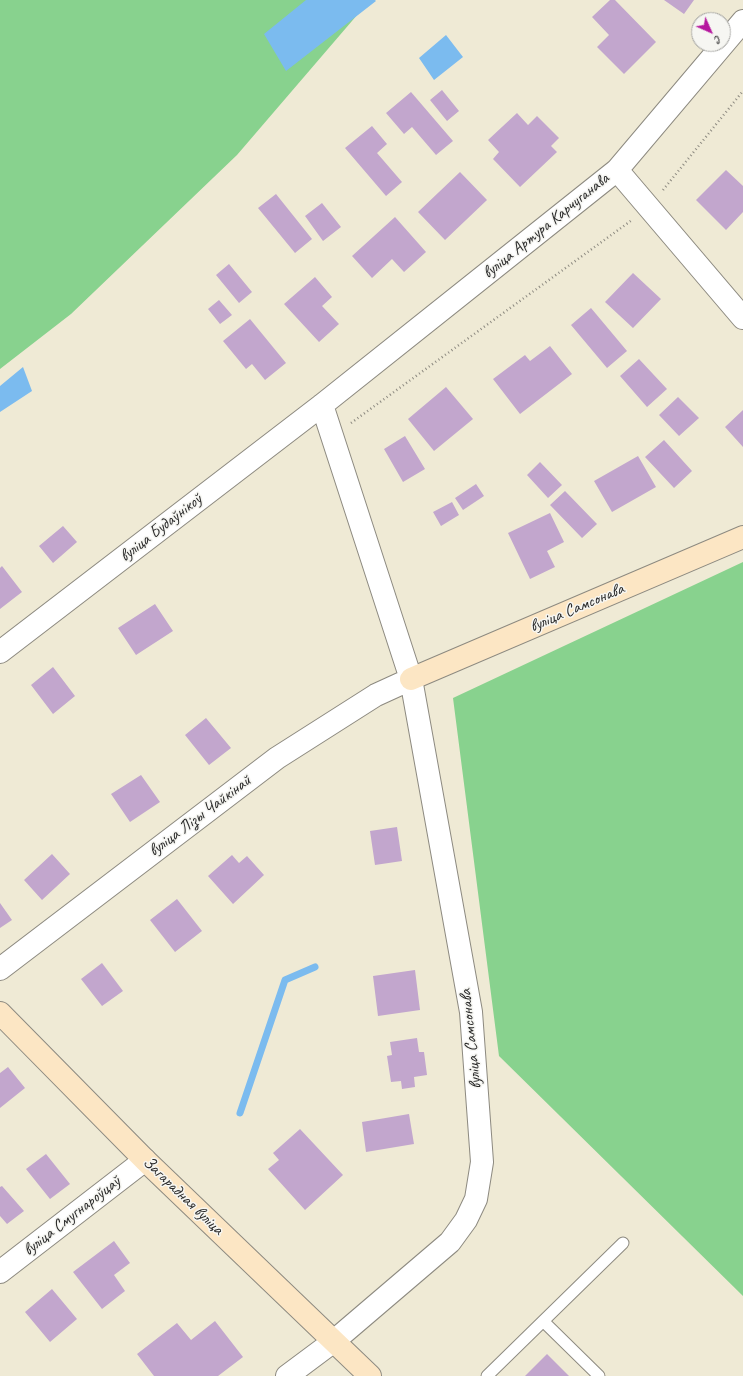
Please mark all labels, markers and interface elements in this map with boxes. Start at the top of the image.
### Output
north arrow [691,12,731,52]
text: С [712,33,726,47]
street label: вуліца Артура Карчуганава [479,169,613,283]
street label: вуліца Будаўнікоў [116,489,206,567]
street label: вуліца Самсонава [527,579,627,637]
street label: вуліца Лізы Чайкінай [145,771,255,861]
street label: вуліца Самсонава [456,988,486,1090]
street label: Загарадная вуліца [138,1152,228,1240]
street label: вуліца Смугнароўцаў [19,1172,125,1260]

